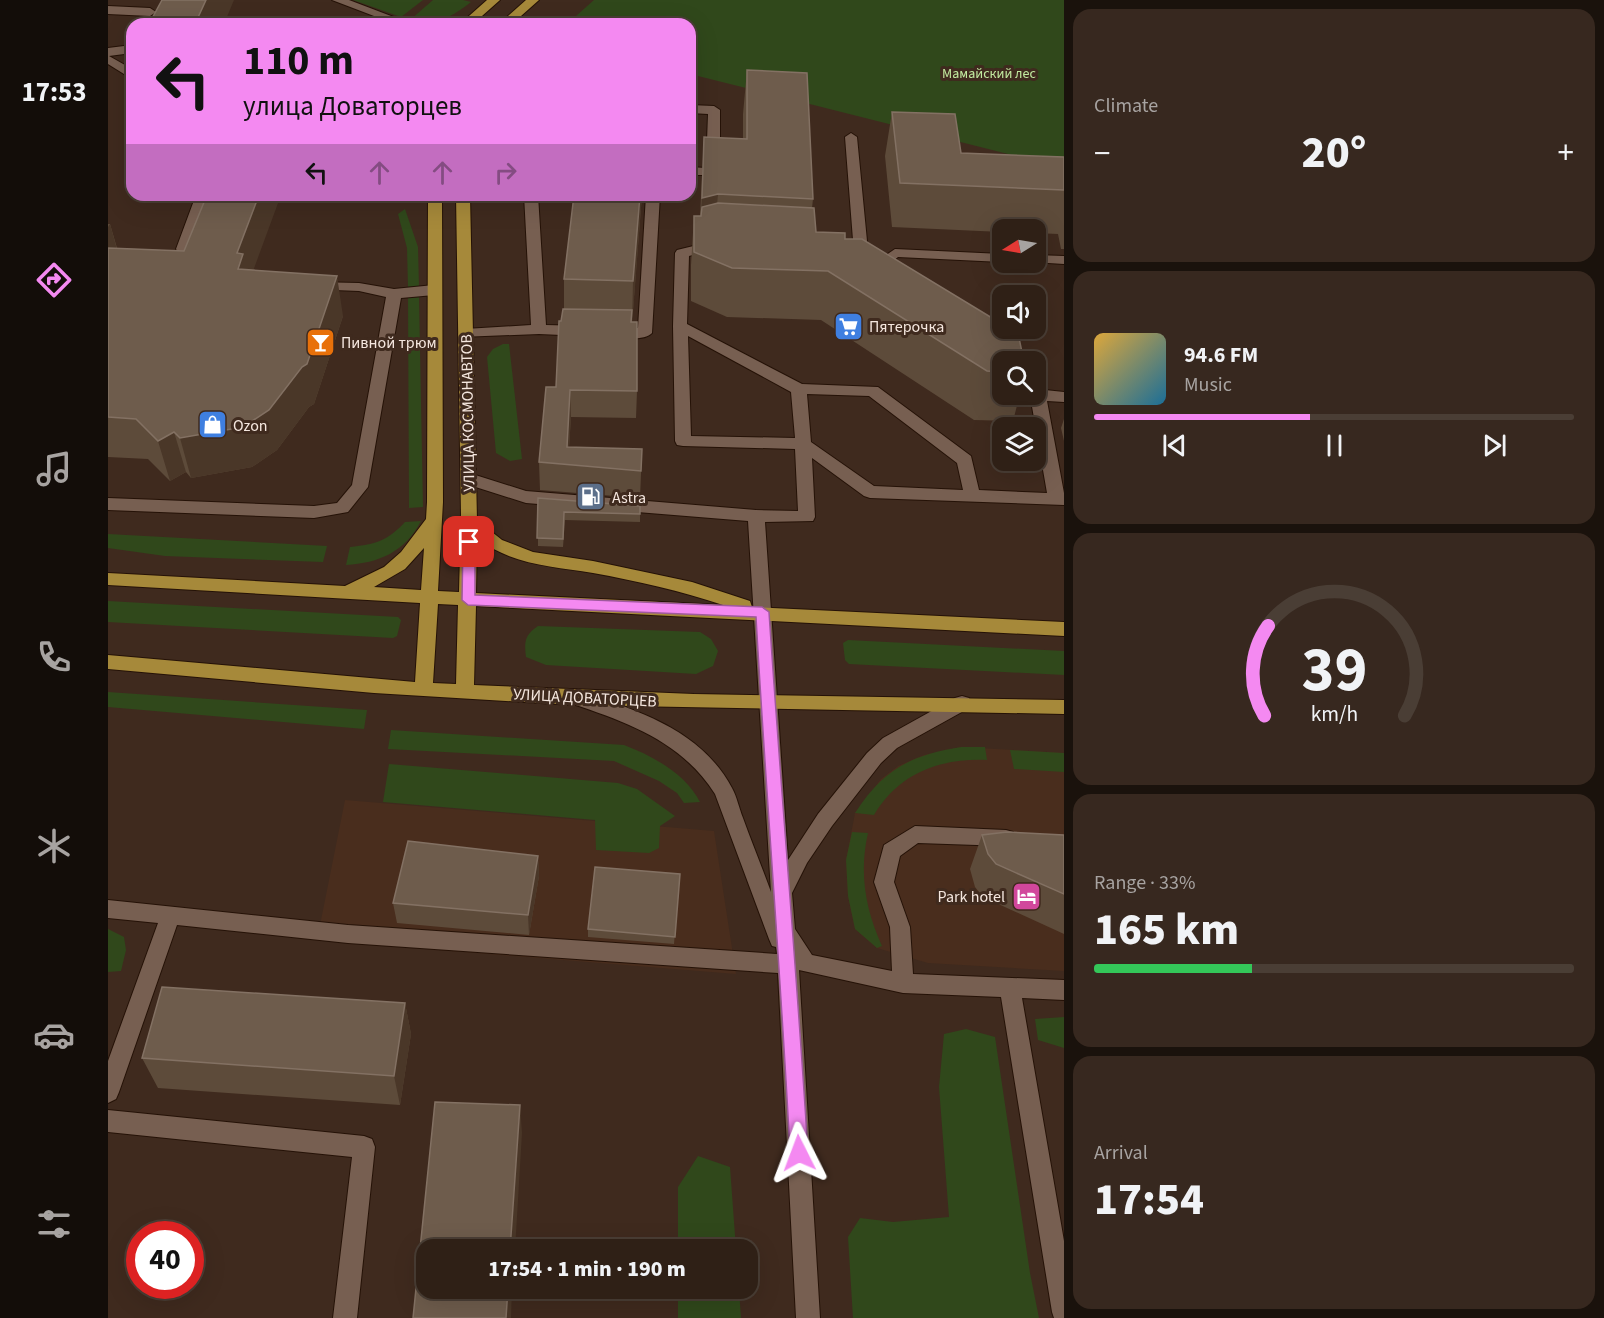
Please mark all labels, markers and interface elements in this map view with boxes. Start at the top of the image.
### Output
text: 110 m [243,31,354,91]
icon: left [144,42,222,120]
park label: Мамайский лес [942,64,1036,84]
text: 17:53 [21,73,87,112]
text: улица Доваторцев [243,87,462,126]
text: Climate [1094,92,1158,120]
text: 20° [1302,121,1366,185]
text: − [1094,130,1110,177]
text: + [1558,130,1574,177]
icon: left [300,156,333,189]
icon: ahead [363,156,396,189]
icon: ahead [426,156,459,189]
icon: right [489,156,522,189]
north arrow [992,219,1046,273]
map controls [992,219,1046,471]
icon: directions [33,259,75,301]
button: sound [992,285,1046,339]
supermarket icon: Пятерочка [832,310,864,342]
place label: Пятерочка [869,316,944,338]
bar icon: Пивной трюм [304,326,336,358]
place label: Пивной трюм [341,332,437,354]
street label: УЛИЦА КОСМОНАВТОВ [456,334,480,492]
text: 94.6 FM [1184,339,1258,371]
button: search [992,351,1046,405]
text: Music [1184,371,1232,399]
shop icon: Ozon [196,409,228,441]
place label: Ozon [233,415,268,437]
button: layers [992,417,1046,471]
icon: previous [1158,429,1191,462]
icon: pause [1318,429,1351,462]
icon: next [1478,429,1511,462]
icon: music [33,448,75,490]
fuel station icon: Astra [575,481,607,513]
place label: Astra [612,487,646,509]
pin [443,516,494,567]
icon: arrive [452,525,485,558]
text: 39 [1301,626,1367,715]
icon: phone [33,636,75,678]
street label: УЛИЦА ДОВАТОРЦЕВ [513,683,657,713]
text: km/h [1310,699,1358,730]
icon: climate [33,825,75,867]
text: Range · 33% [1094,869,1195,897]
hotel icon: Park hotel [1010,880,1042,912]
place label: Park hotel [938,886,1005,908]
text: 165 km [1094,898,1239,962]
icon: car [33,1014,75,1056]
position arrow [767,1121,831,1185]
text: Arrival [1094,1139,1148,1167]
text: 17:54 [1094,1168,1204,1232]
icon: filters [33,1203,75,1245]
speed limit sign: 40 [126,1221,204,1299]
text: 17:54 · 1 min · 190 m [488,1253,686,1285]

